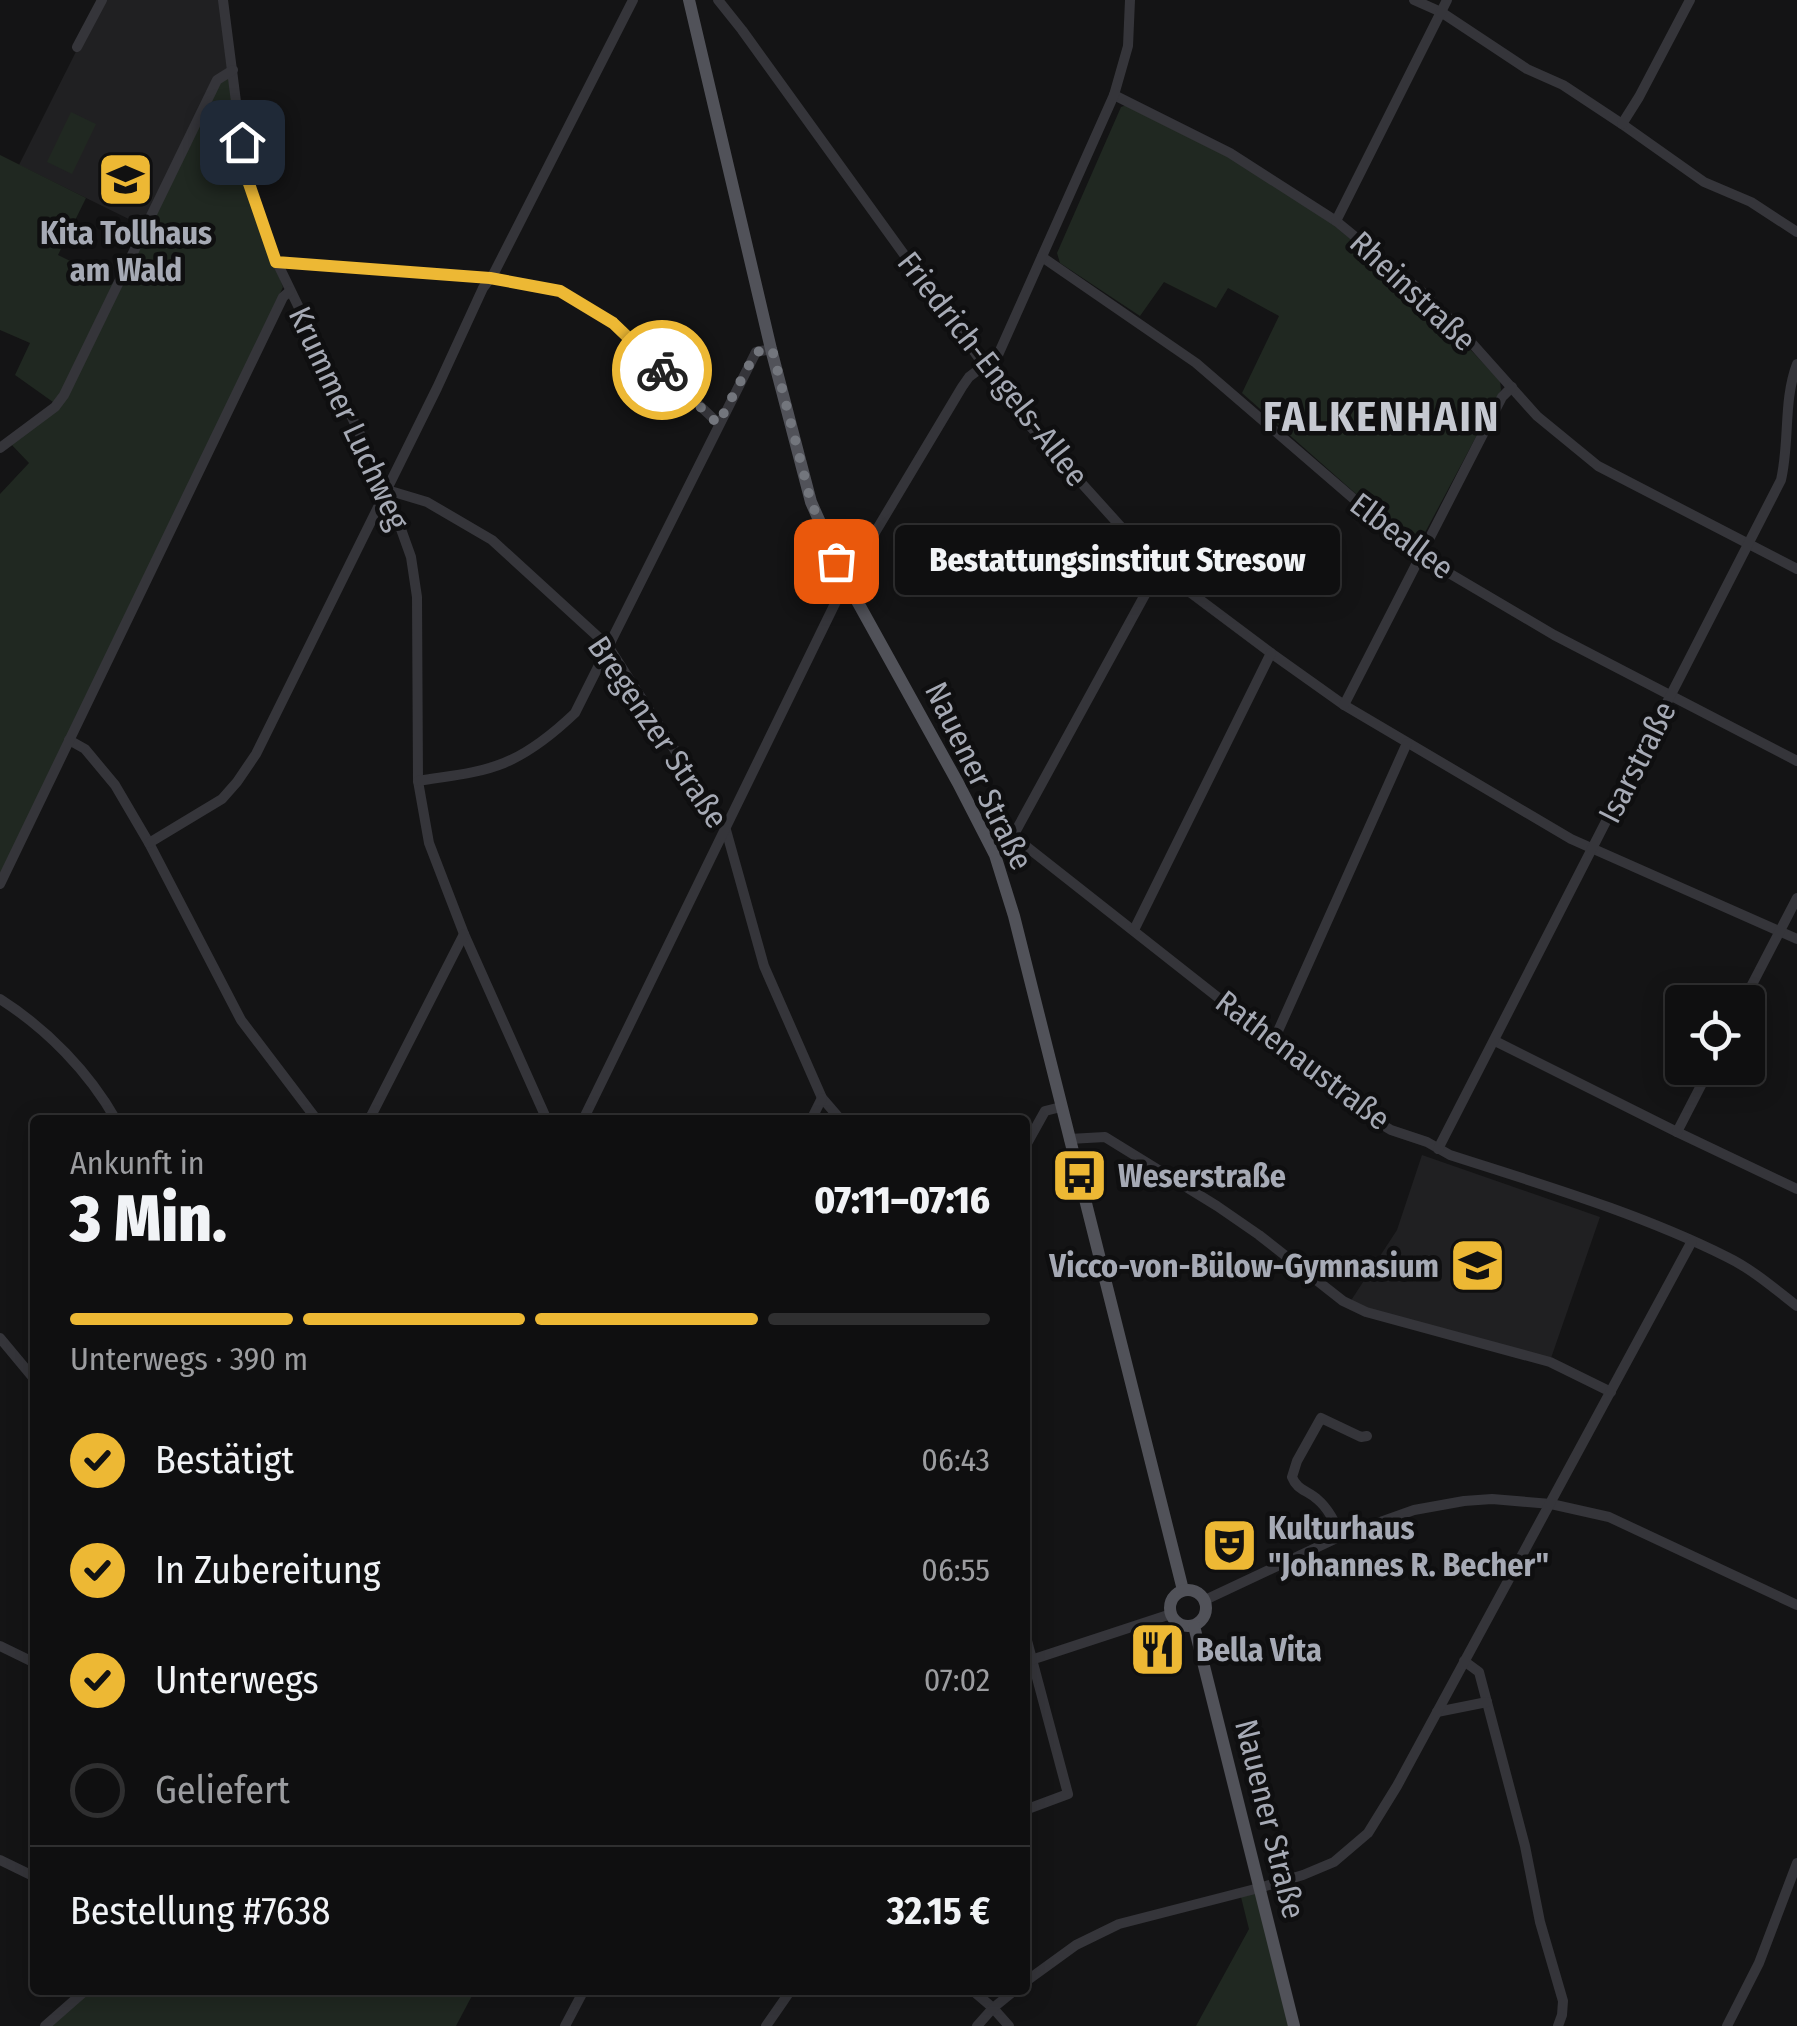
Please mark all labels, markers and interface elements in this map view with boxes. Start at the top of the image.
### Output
pin [200,100,285,185]
icon: home [215,115,270,170]
school or university icon: Kita Tollhaus am Wald [96,149,156,209]
place label: Kita Tollhaus am Wald [40,214,212,289]
street label: Rheinstraße [1342,223,1484,359]
street label: Friedrich-Engels-Allee [890,244,1096,494]
street label: Krummer Luchweg [281,301,417,535]
courier [612,320,712,420]
icon: bike [635,343,690,398]
district label: FALKENHAIN [1263,392,1501,442]
street label: Elbeallee [1343,485,1461,587]
pin [794,519,879,604]
callout: Bestattungsinstitut Stresow [896,526,1341,596]
icon: bag [809,534,864,589]
text: Bestattungsinstitut Stresow [929,541,1306,579]
street label: Bregenzer Straße [580,629,736,835]
street label: Nauener Straße [917,676,1041,876]
street label: Isarstraße [1590,695,1684,829]
street label: Rathenaustraße [1208,982,1398,1138]
map controls [1665,985,1765,1085]
button: locate [1665,985,1765,1085]
text: Ankunft in [70,1144,205,1182]
bus stop icon: Weserstraße [1049,1146,1109,1206]
place label: Weserstraße [1118,1157,1286,1195]
text: 07:11–07:16 [814,1177,990,1223]
text: 3 Min. [70,1180,227,1258]
school or university icon: Vicco-von-Bülow-Gymnasium [1448,1236,1508,1296]
place label: Vicco-von-Bülow-Gymnasium [1048,1247,1439,1285]
text: Unterwegs · 390 m [70,1340,308,1378]
icon: check [70,1433,125,1488]
text: Bestätigt [155,1437,294,1483]
text: 06:43 [921,1441,990,1479]
place label: Kulturhaus "Johannes R. Becher" [1268,1509,1549,1584]
theatre icon: Kulturhaus "Johannes R. Becher" [1199,1516,1259,1576]
icon: check [70,1543,125,1598]
text: In Zubereitung [155,1547,381,1593]
text: 06:55 [921,1551,990,1589]
restaurant icon: Bella Vita [1127,1620,1187,1680]
place label: Bella Vita [1196,1631,1322,1669]
icon: check [70,1653,125,1708]
text: Unterwegs [155,1657,319,1703]
text: 07:02 [924,1661,990,1699]
street label: Nauener Straße [1227,1715,1313,1923]
text: Geliefert [155,1767,290,1813]
text: Bestellung #7638 [70,1888,330,1934]
text: 32.15 € [887,1888,990,1934]

